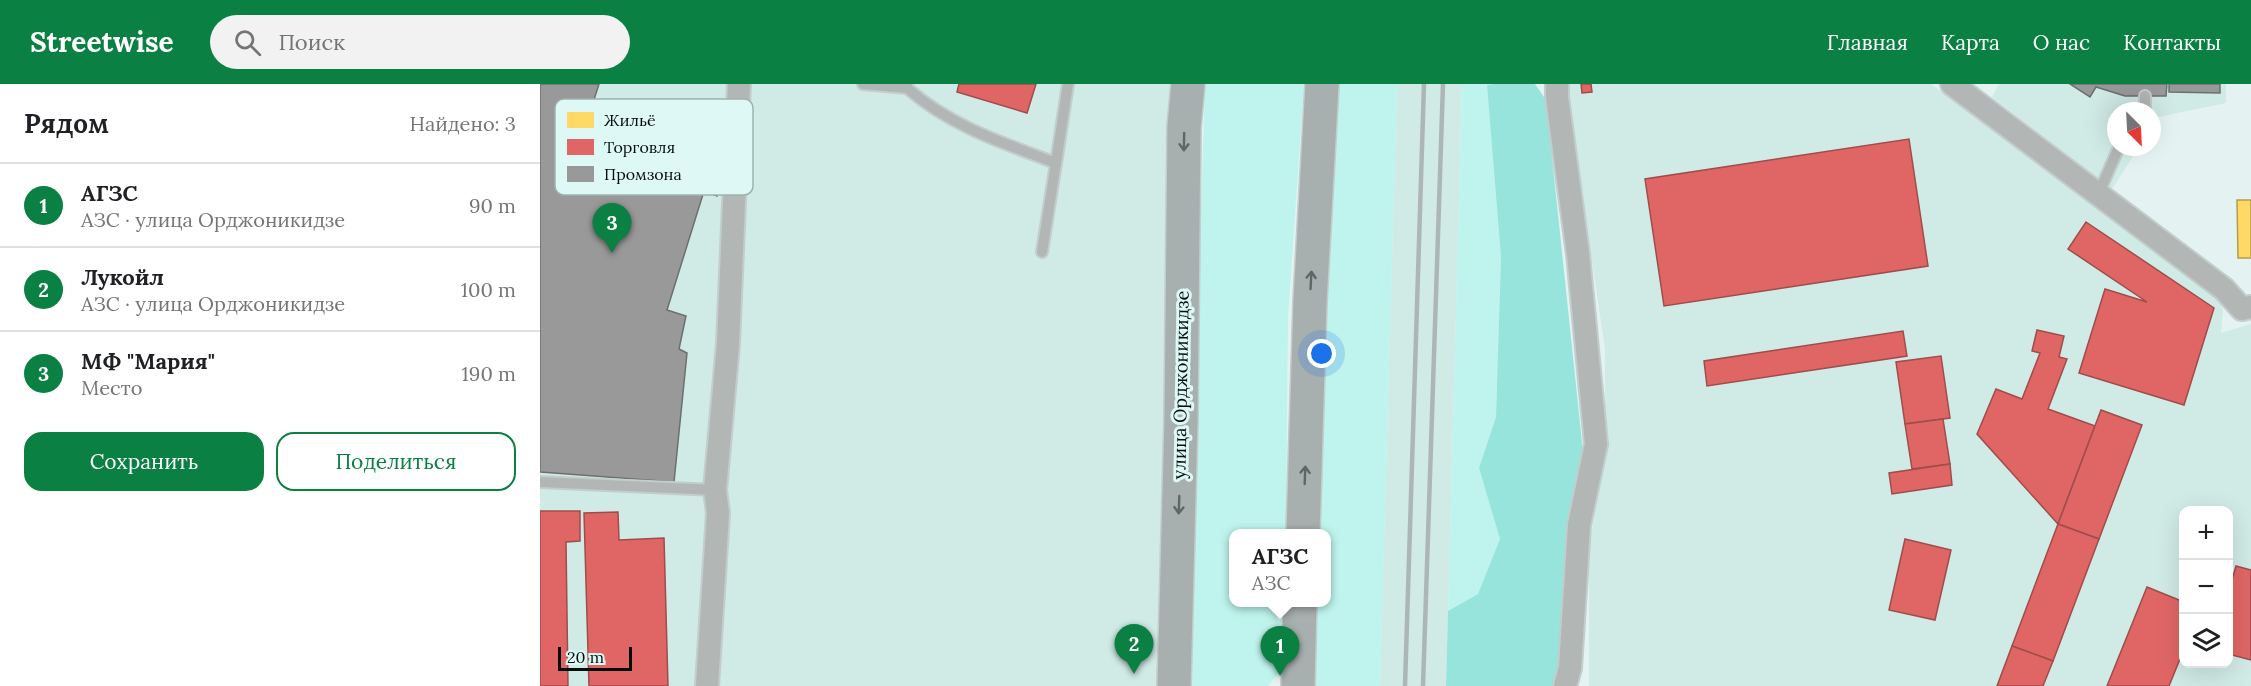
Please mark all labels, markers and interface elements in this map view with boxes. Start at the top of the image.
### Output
search box [210,15,630,69]
text: Streetwise [30,24,174,60]
icon: search [231,26,264,59]
text: Поиск [279,28,345,56]
text: Главная [1827,29,1908,56]
text: Карта [1941,29,2000,56]
text: О нас [2033,29,2090,56]
text: Контакты [2123,29,2221,56]
legend [555,99,753,195]
north arrow [2107,102,2161,156]
text: Рядом [24,107,109,140]
text: Жильё [604,110,656,130]
text: Найдено: 3 [410,111,516,136]
one-way arrow [1178,132,1190,152]
text: Торговля [604,137,675,157]
text: Промзона [604,164,682,184]
text: АГЗС [81,179,138,207]
text: 1 [39,193,48,218]
text: 90 m [469,193,516,218]
pin: 3 [592,204,632,253]
text: АЗС · улица Орджоникидзе [81,207,345,232]
text: Лукойл [81,263,164,291]
one-way arrow [1306,271,1317,291]
text: 2 [38,277,49,302]
text: 100 m [461,277,516,302]
street label: улица Орджоникидзе [1167,290,1194,480]
text: АЗС · улица Орджоникидзе [81,291,345,316]
your location [1307,339,1336,368]
text: МФ "Мария" [81,347,215,375]
text: 3 [38,361,49,386]
text: 190 m [462,361,516,386]
text: Место [81,375,142,400]
button: Сохранить [24,432,264,491]
button: Поделиться [276,432,516,491]
one-way arrow [1299,466,1310,486]
one-way arrow [1173,495,1184,515]
map controls [2179,506,2233,668]
button: + [2179,506,2233,560]
popup [1229,529,1331,607]
text: АГЗС [1252,542,1308,570]
button: − [2179,560,2233,614]
text: АЗС [1252,570,1290,595]
button: layers [2179,614,2233,668]
pin: 2 [1114,624,1154,674]
pin: 1 [1260,626,1300,676]
scale bar [558,644,632,672]
text: 20 m [567,647,604,667]

